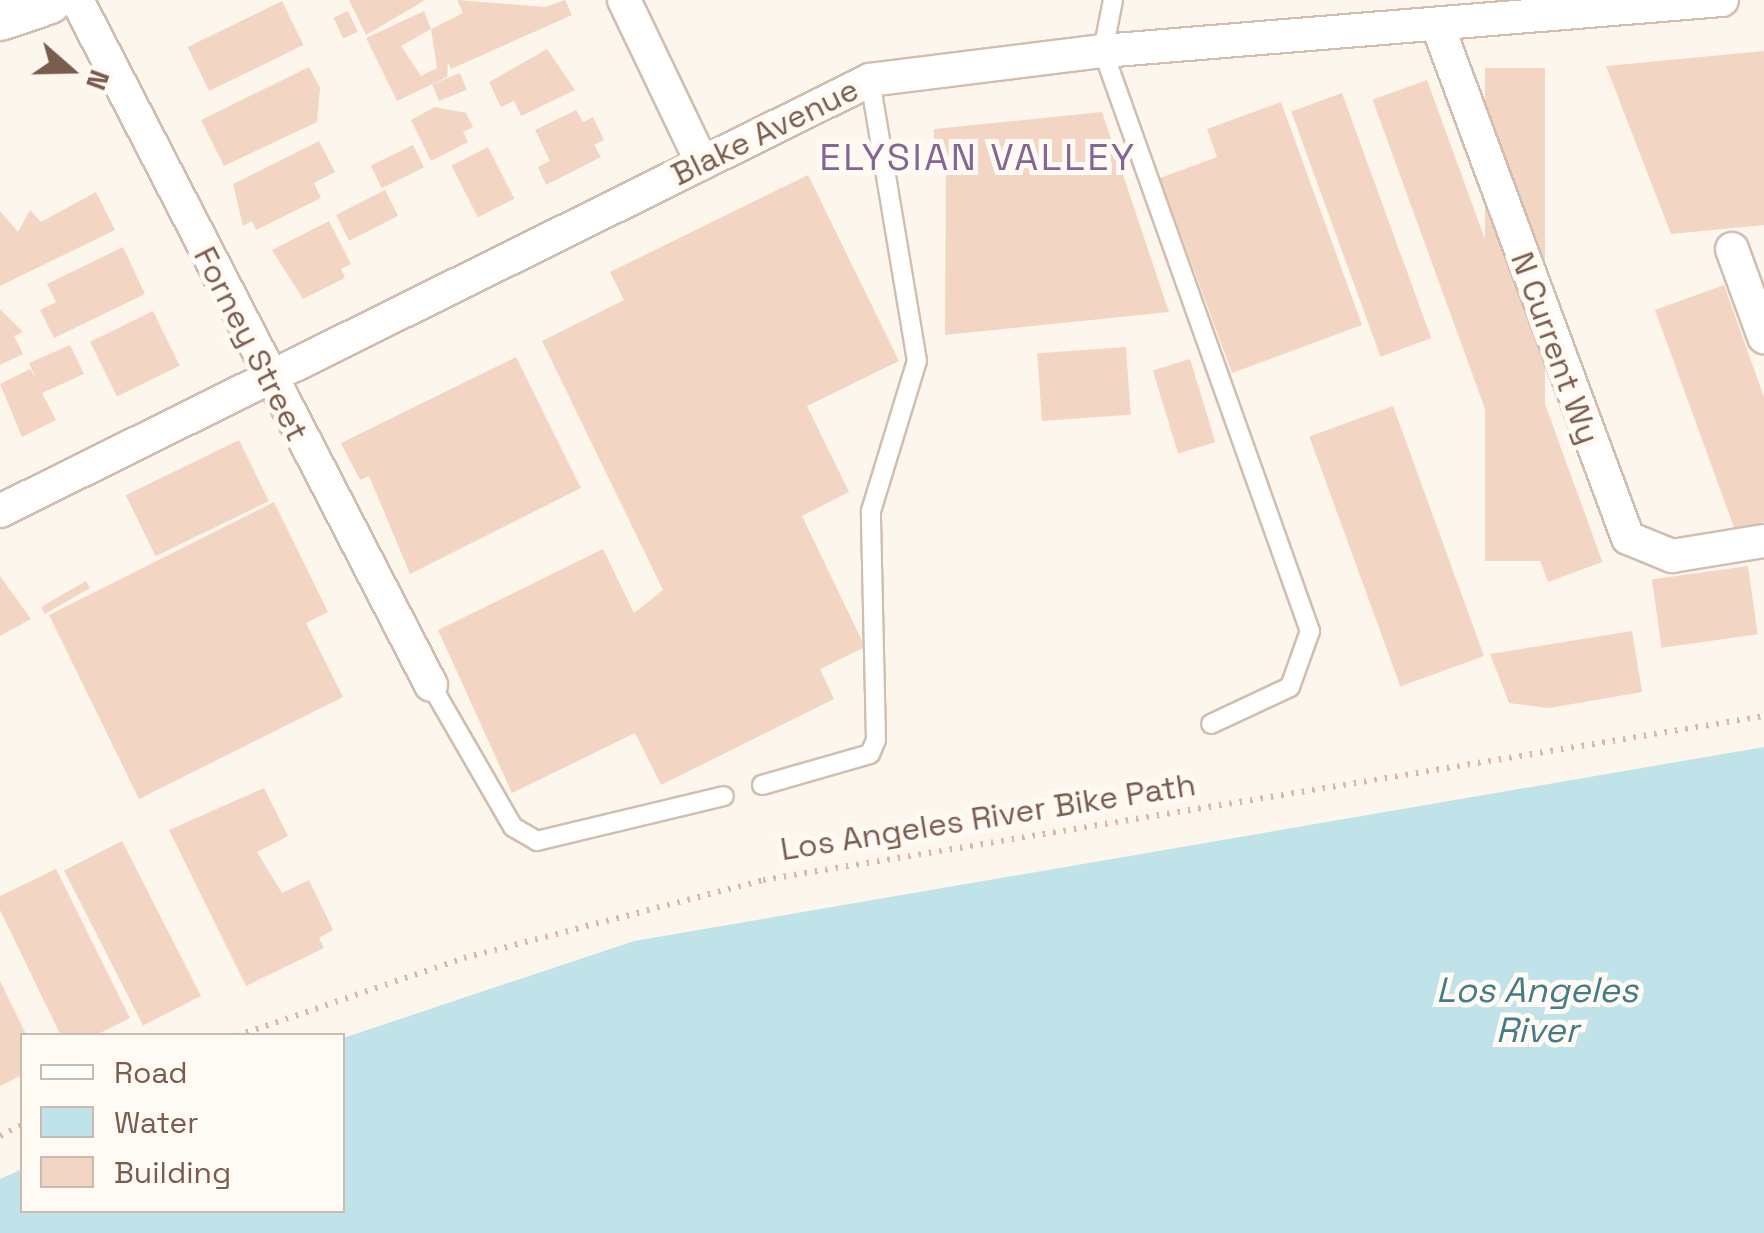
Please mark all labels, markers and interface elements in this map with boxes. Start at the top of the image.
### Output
north arrow [20,20,120,120]
text: N [78,65,118,95]
street label: Blake Avenue [665,70,865,194]
district label: ELYSIAN VALLEY [819,135,1137,181]
street label: Forney Street [186,240,316,448]
street label: N Current Wy [1502,247,1608,449]
street label: Los Angeles River Bike Path [777,765,1199,869]
water label: Los Angeles River [1436,969,1638,1051]
legend [20,1033,345,1213]
text: Road [114,1053,188,1092]
text: Water [114,1103,199,1142]
text: Building [114,1153,231,1192]

